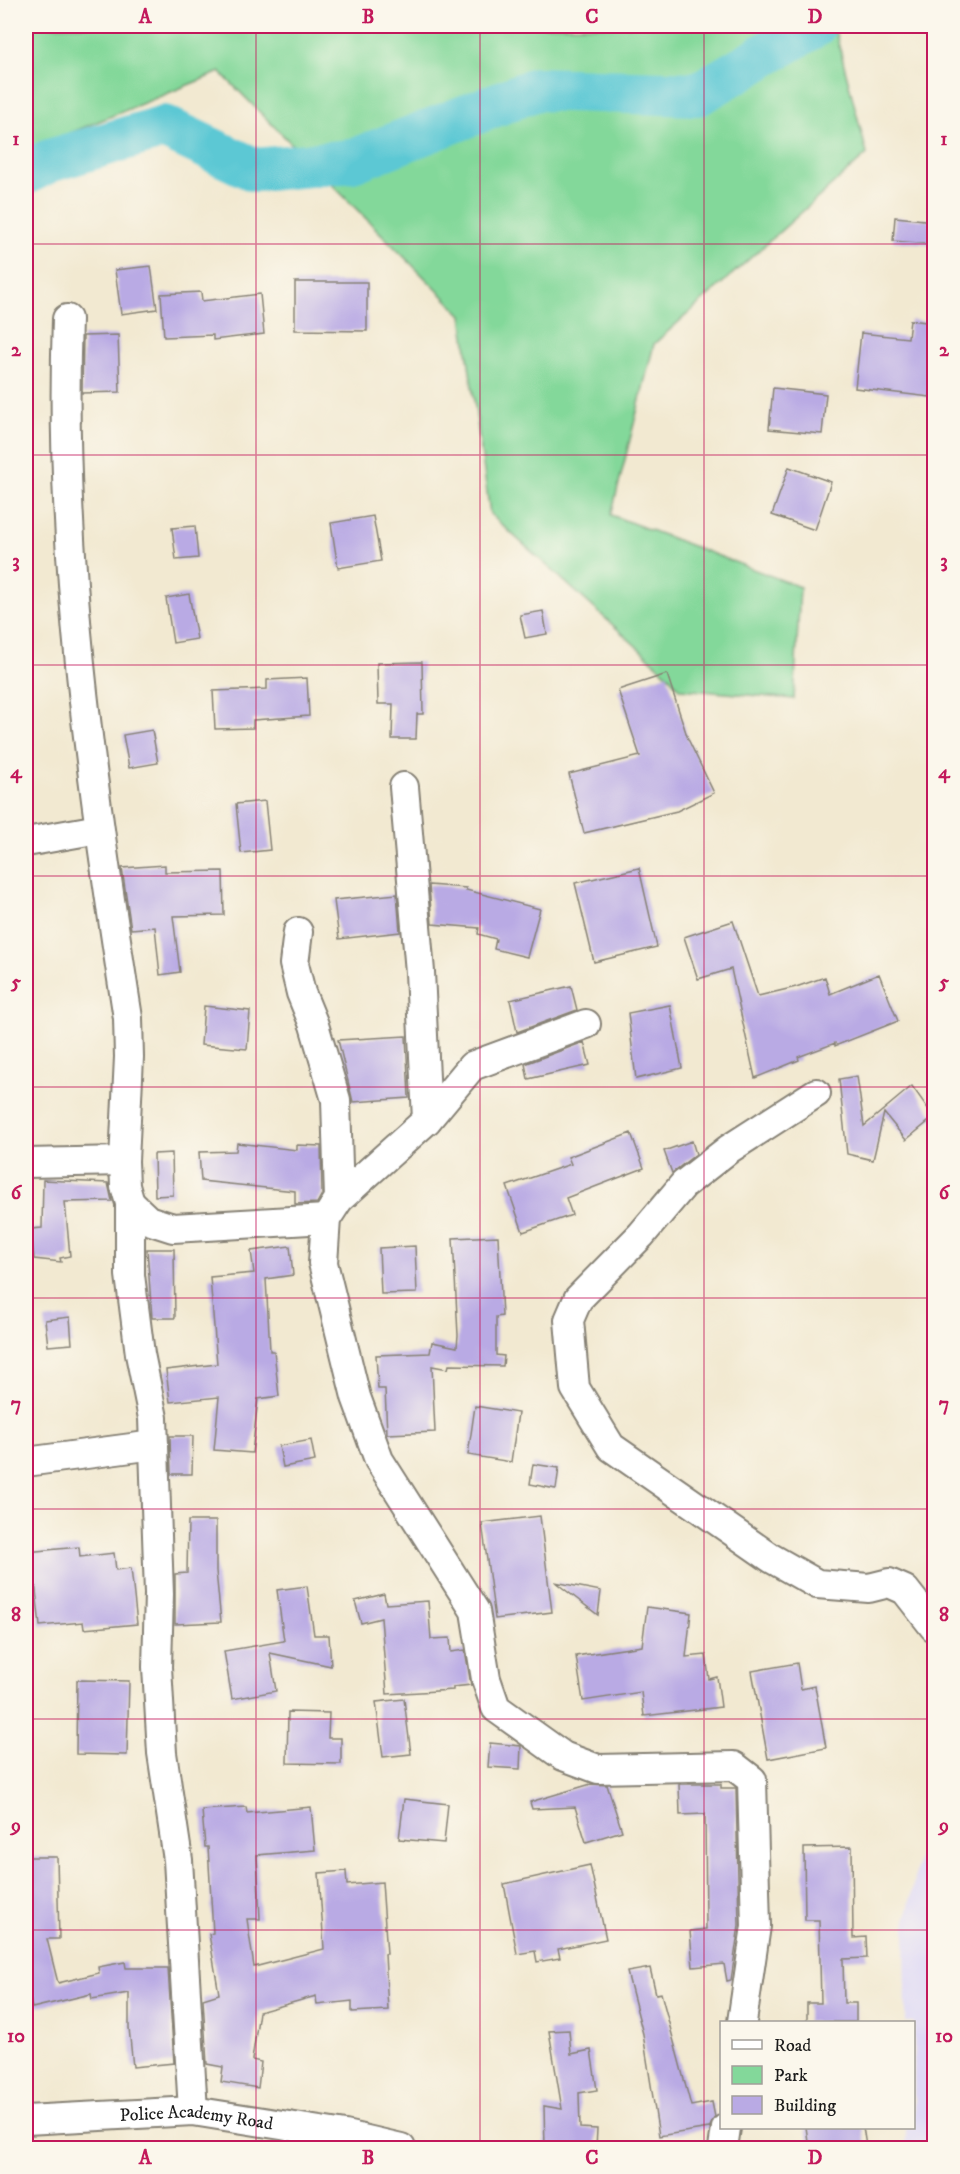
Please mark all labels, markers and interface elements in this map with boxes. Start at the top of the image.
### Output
text: A [138,5,153,30]
text: B [362,5,374,30]
text: C [585,5,599,30]
text: D [808,5,823,30]
text: 1 [12,127,20,152]
text: 1 [940,127,948,152]
text: 2 [11,338,22,363]
text: 2 [939,338,950,363]
text: 3 [12,549,20,574]
text: 3 [940,549,948,574]
text: 4 [10,760,23,785]
text: 4 [938,760,951,785]
text: 5 [10,970,21,995]
text: 5 [938,970,949,995]
text: 6 [11,1181,23,1206]
text: 6 [939,1181,951,1206]
text: 7 [11,1392,21,1417]
text: 7 [939,1392,949,1417]
text: 8 [11,1603,21,1628]
text: 8 [939,1603,949,1628]
text: 9 [9,1814,21,1839]
text: 9 [937,1814,949,1839]
legend [720,2021,915,2129]
text: 10 [7,2024,25,2049]
text: 10 [935,2024,953,2049]
text: Road [774,2035,811,2057]
text: Park [774,2065,808,2087]
text: Building [774,2095,836,2117]
street label: Police Academy Road [119,2101,275,2135]
text: A [138,2146,153,2171]
text: B [362,2146,374,2171]
text: C [585,2146,599,2171]
text: D [808,2146,823,2171]

